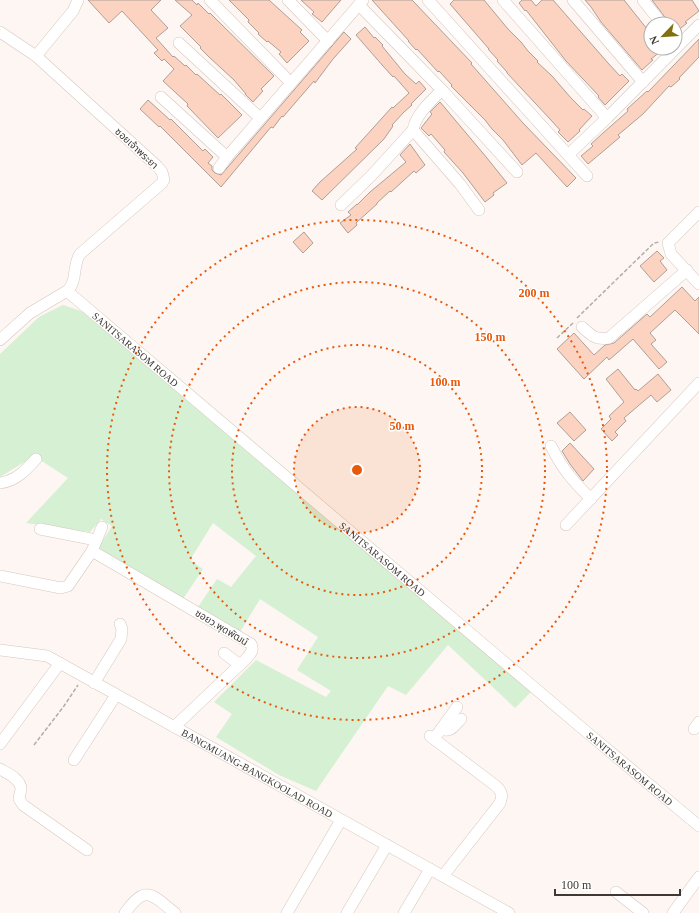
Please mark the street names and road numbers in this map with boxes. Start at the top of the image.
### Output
street label: ซอยเจ้าพระยา [113,126,160,171]
street label: SANITSARASOM ROAD [90,310,180,389]
street label: SANITSARASOM ROAD [337,520,427,599]
street label: ซอยว.พุดพัฒน์ [193,607,250,648]
street label: BANGMUANG-BANGKOOLAD ROAD [180,727,334,820]
street label: SANITSARASOM ROAD [584,730,675,808]

